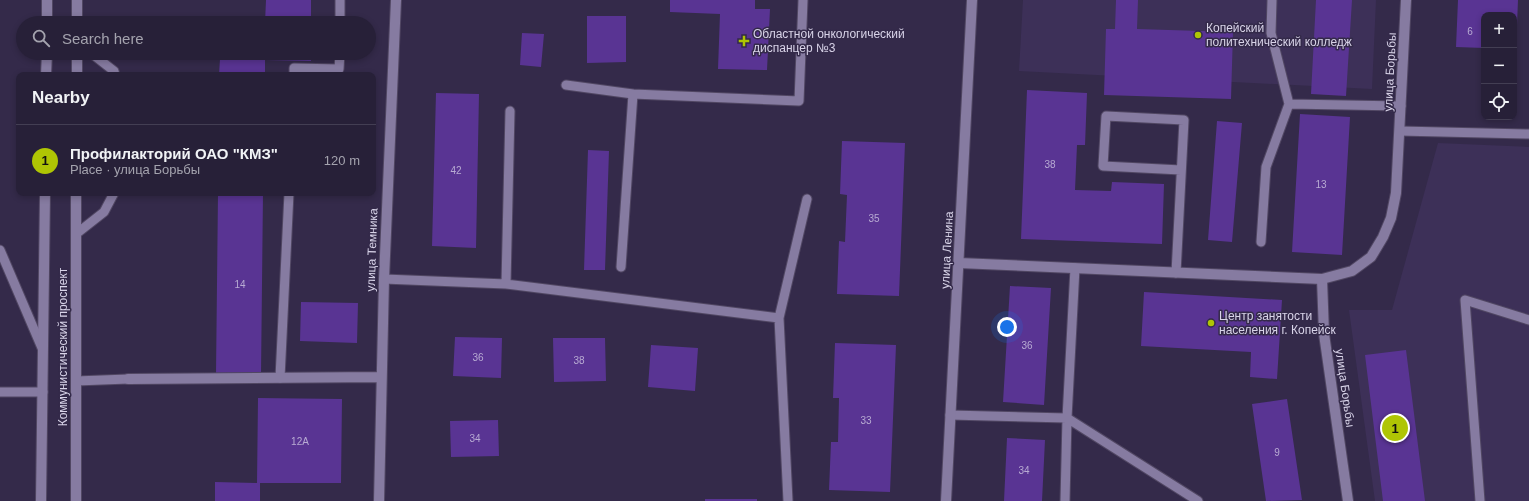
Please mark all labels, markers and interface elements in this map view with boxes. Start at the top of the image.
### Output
map controls [1481,12,1517,120]
button: + [1481,12,1517,48]
search box [16,16,376,60]
place label: Копейский политехнический колледж [1206,21,1352,49]
house number: 6 [1467,26,1473,37]
icon: search [30,27,52,49]
place label: Областной онкологический диспанцер №3 [753,27,905,55]
text: Search here [62,30,144,47]
marker: Копейский политехнический колледж [1193,30,1203,40]
street label: улица Борьбы [1381,32,1399,112]
marker: Областной онкологический диспанцер №3 [738,35,750,47]
button: − [1481,48,1517,84]
button: locate [1481,84,1517,120]
text: Nearby [32,88,90,107]
text: Профилакторий ОАО "КМЗ" [70,145,278,162]
text: 1 [41,153,49,168]
text: 120 m [324,153,360,168]
house number: 38 [1044,159,1056,170]
text: Place · улица Борьбы [70,162,200,177]
house number: 42 [450,165,462,176]
house number: 13 [1315,179,1327,190]
street label: улица Темника [364,208,380,292]
street label: улица Ленина [938,211,956,289]
house number: 35 [868,213,880,224]
street label: Коммунистический проспект [56,267,70,426]
house number: 14 [234,279,246,290]
place label: Центр занятости населения г. Копейск [1219,309,1337,337]
your location [997,317,1017,337]
marker: Центр занятости населения г. Копейск [1206,318,1216,328]
house number: 36 [1021,340,1033,351]
street label: улица Борьбы [1333,348,1357,428]
house number: 36 [472,352,484,363]
house number: 38 [573,355,585,366]
pin: 1 [1382,413,1408,443]
house number: 33 [860,415,872,426]
house number: 34 [469,433,481,444]
house number: 12А [291,436,309,447]
house number: 9 [1274,447,1280,458]
house number: 34 [1018,465,1030,476]

